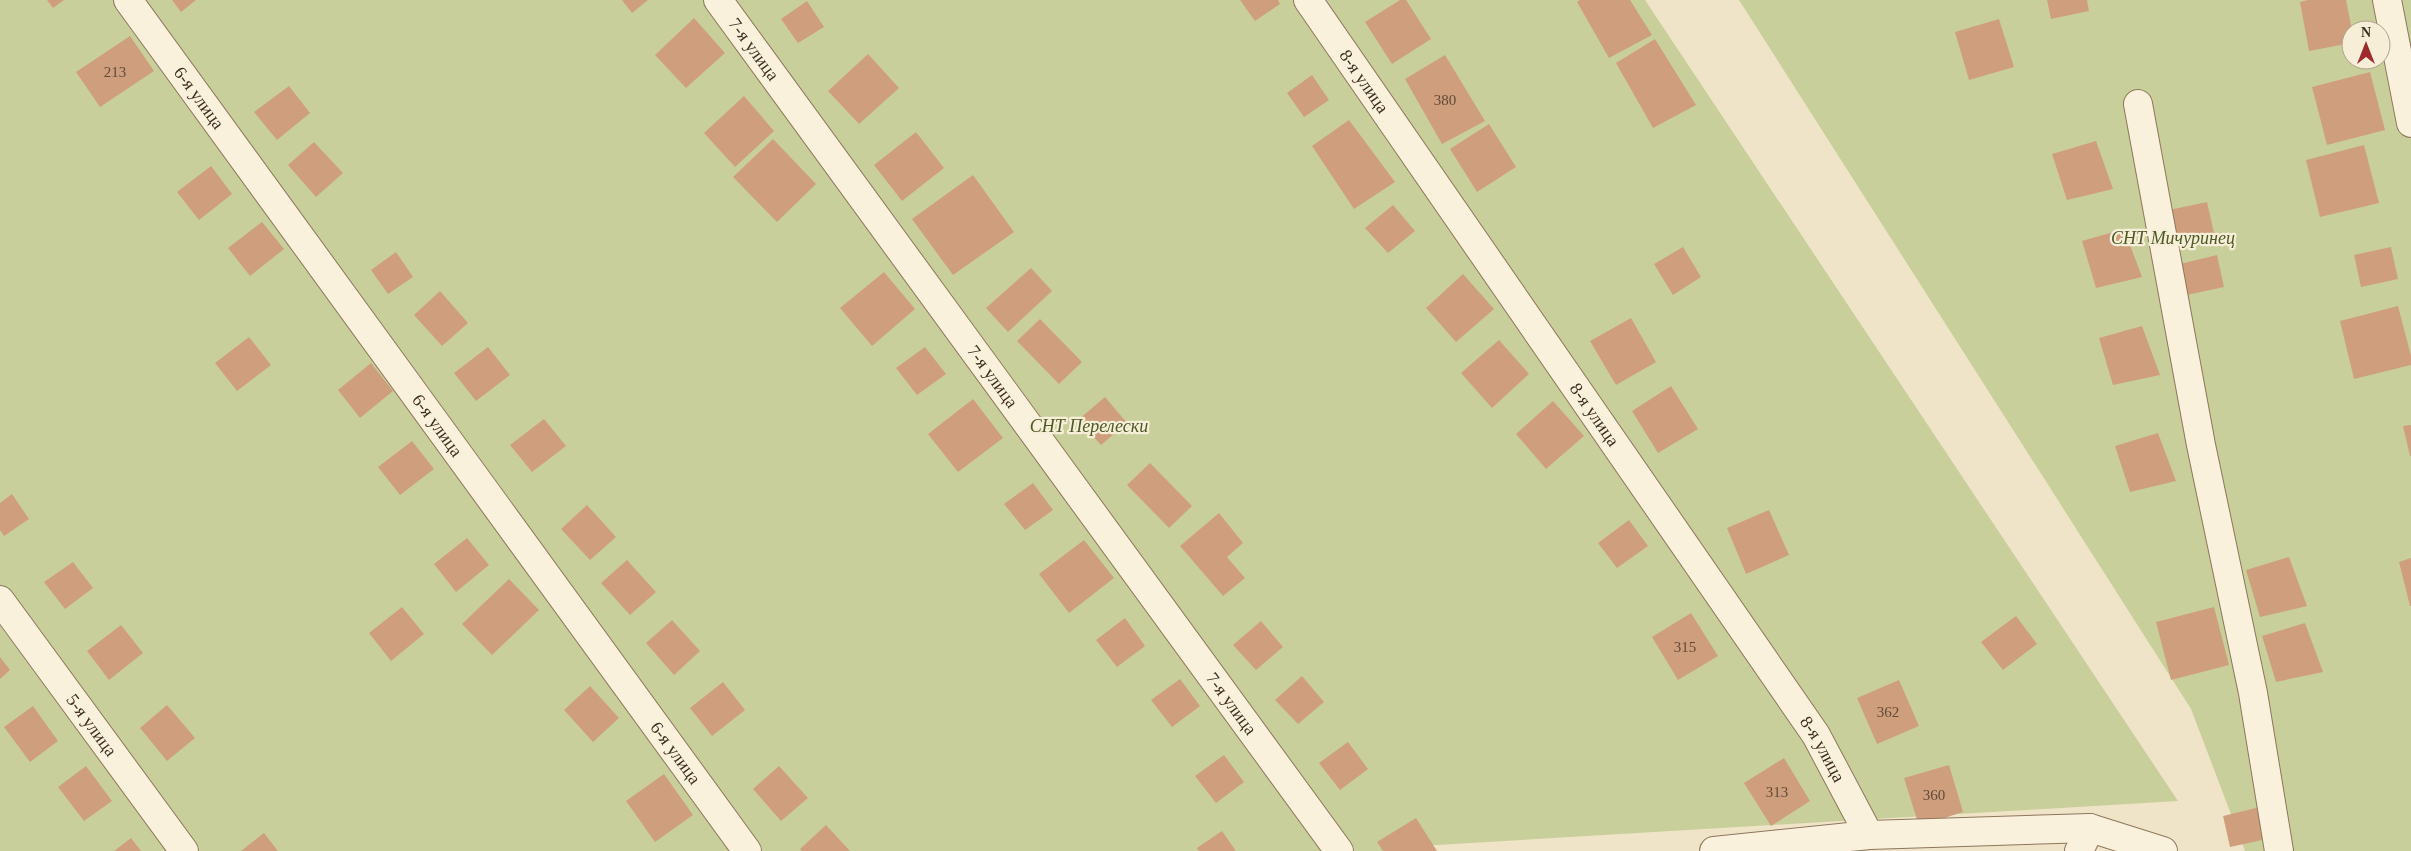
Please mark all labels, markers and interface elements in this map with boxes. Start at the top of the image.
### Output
street label: 7-я улица [725,14,783,84]
north arrow [2341,20,2391,70]
text: N [2361,25,2371,40]
street label: 8-я улица [1336,46,1393,117]
street label: 6-я улица [170,63,229,133]
house number: 213 [104,64,126,80]
house number: 380 [1434,92,1456,108]
park label: СНТ Мичуринец [2111,228,2235,248]
street label: 7-я улица [963,341,1022,412]
street label: 8-я улица [1566,379,1623,450]
street label: 6-я улица [408,390,467,460]
park label: СНТ Перелески [1030,416,1148,436]
house number: 315 [1674,639,1696,655]
street label: 7-я улица [1202,669,1261,739]
street label: 5-я улица [62,690,121,760]
house number: 362 [1877,704,1899,720]
street label: 8-я улица [1796,712,1849,785]
street label: 6-я улица [646,718,705,788]
house number: 313 [1766,784,1788,800]
house number: 360 [1923,787,1945,803]

